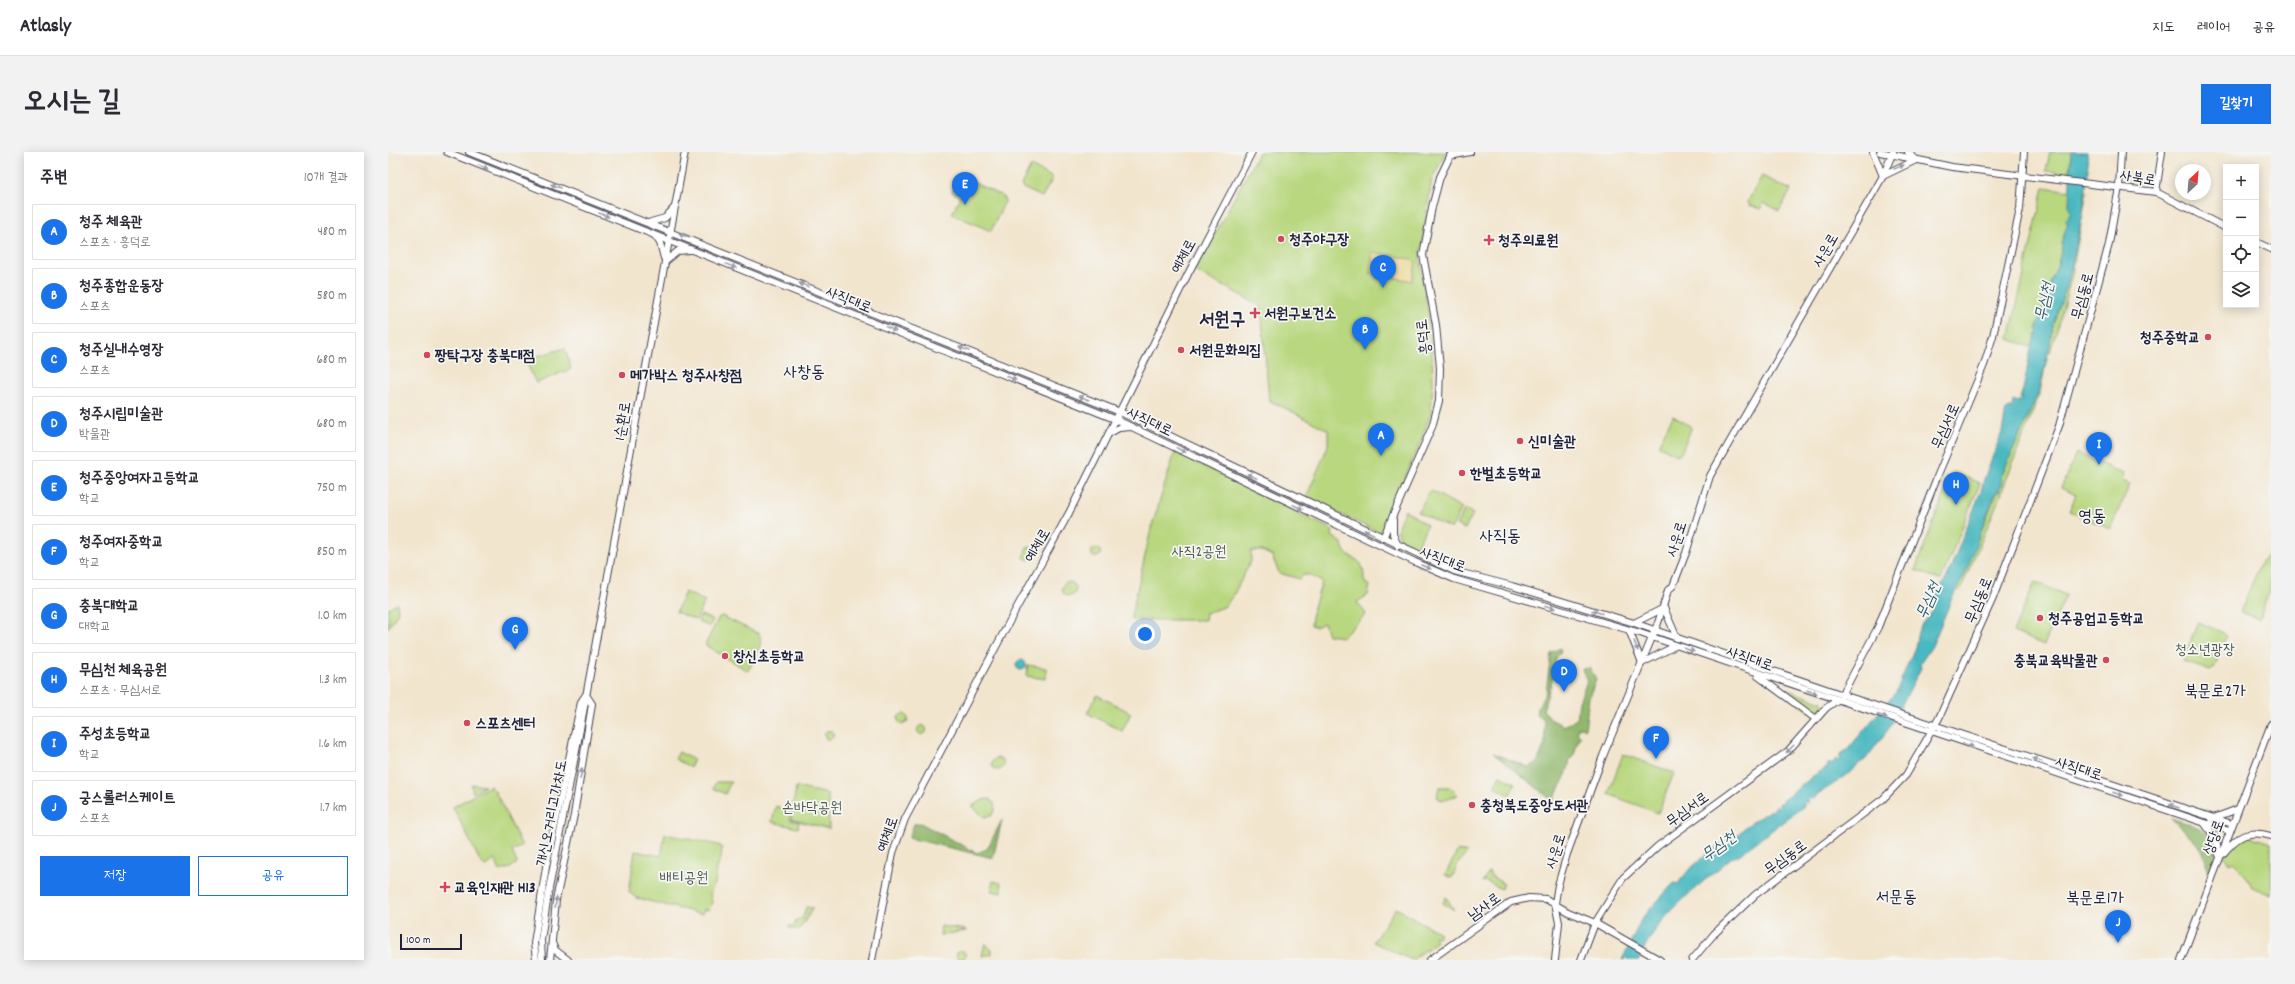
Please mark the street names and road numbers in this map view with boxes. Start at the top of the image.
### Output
street label: 사북로 [2118,165,2157,193]
street label: 사운로 [1808,230,1845,272]
street label: 예체로 [1167,236,1203,278]
street label: 무심동로 [2067,270,2101,323]
street label: 사직대로 [822,282,875,320]
street label: 흥덕로 [1412,317,1438,356]
street label: 1순환로 [610,400,638,443]
street label: 무심서로 [1927,400,1967,453]
street label: 사직대로 [1123,402,1176,443]
street label: 사운로 [1662,519,1694,560]
street label: 예체로 [1020,525,1057,567]
street label: 사직대로 [1416,542,1469,580]
street label: 무심동로 [1960,574,1999,627]
street label: 사직대로 [1723,642,1776,678]
street label: 사직대로 [2052,752,2105,788]
street label: 개신오거리고가차도 [532,758,574,869]
street label: 무심서로 [1662,788,1714,834]
street label: 예체로 [873,814,905,855]
street label: 상당로 [2198,817,2231,858]
street label: 사운로 [1541,831,1573,872]
street label: 무심동로 [1760,836,1812,882]
street label: 남사로 [1464,888,1506,927]

